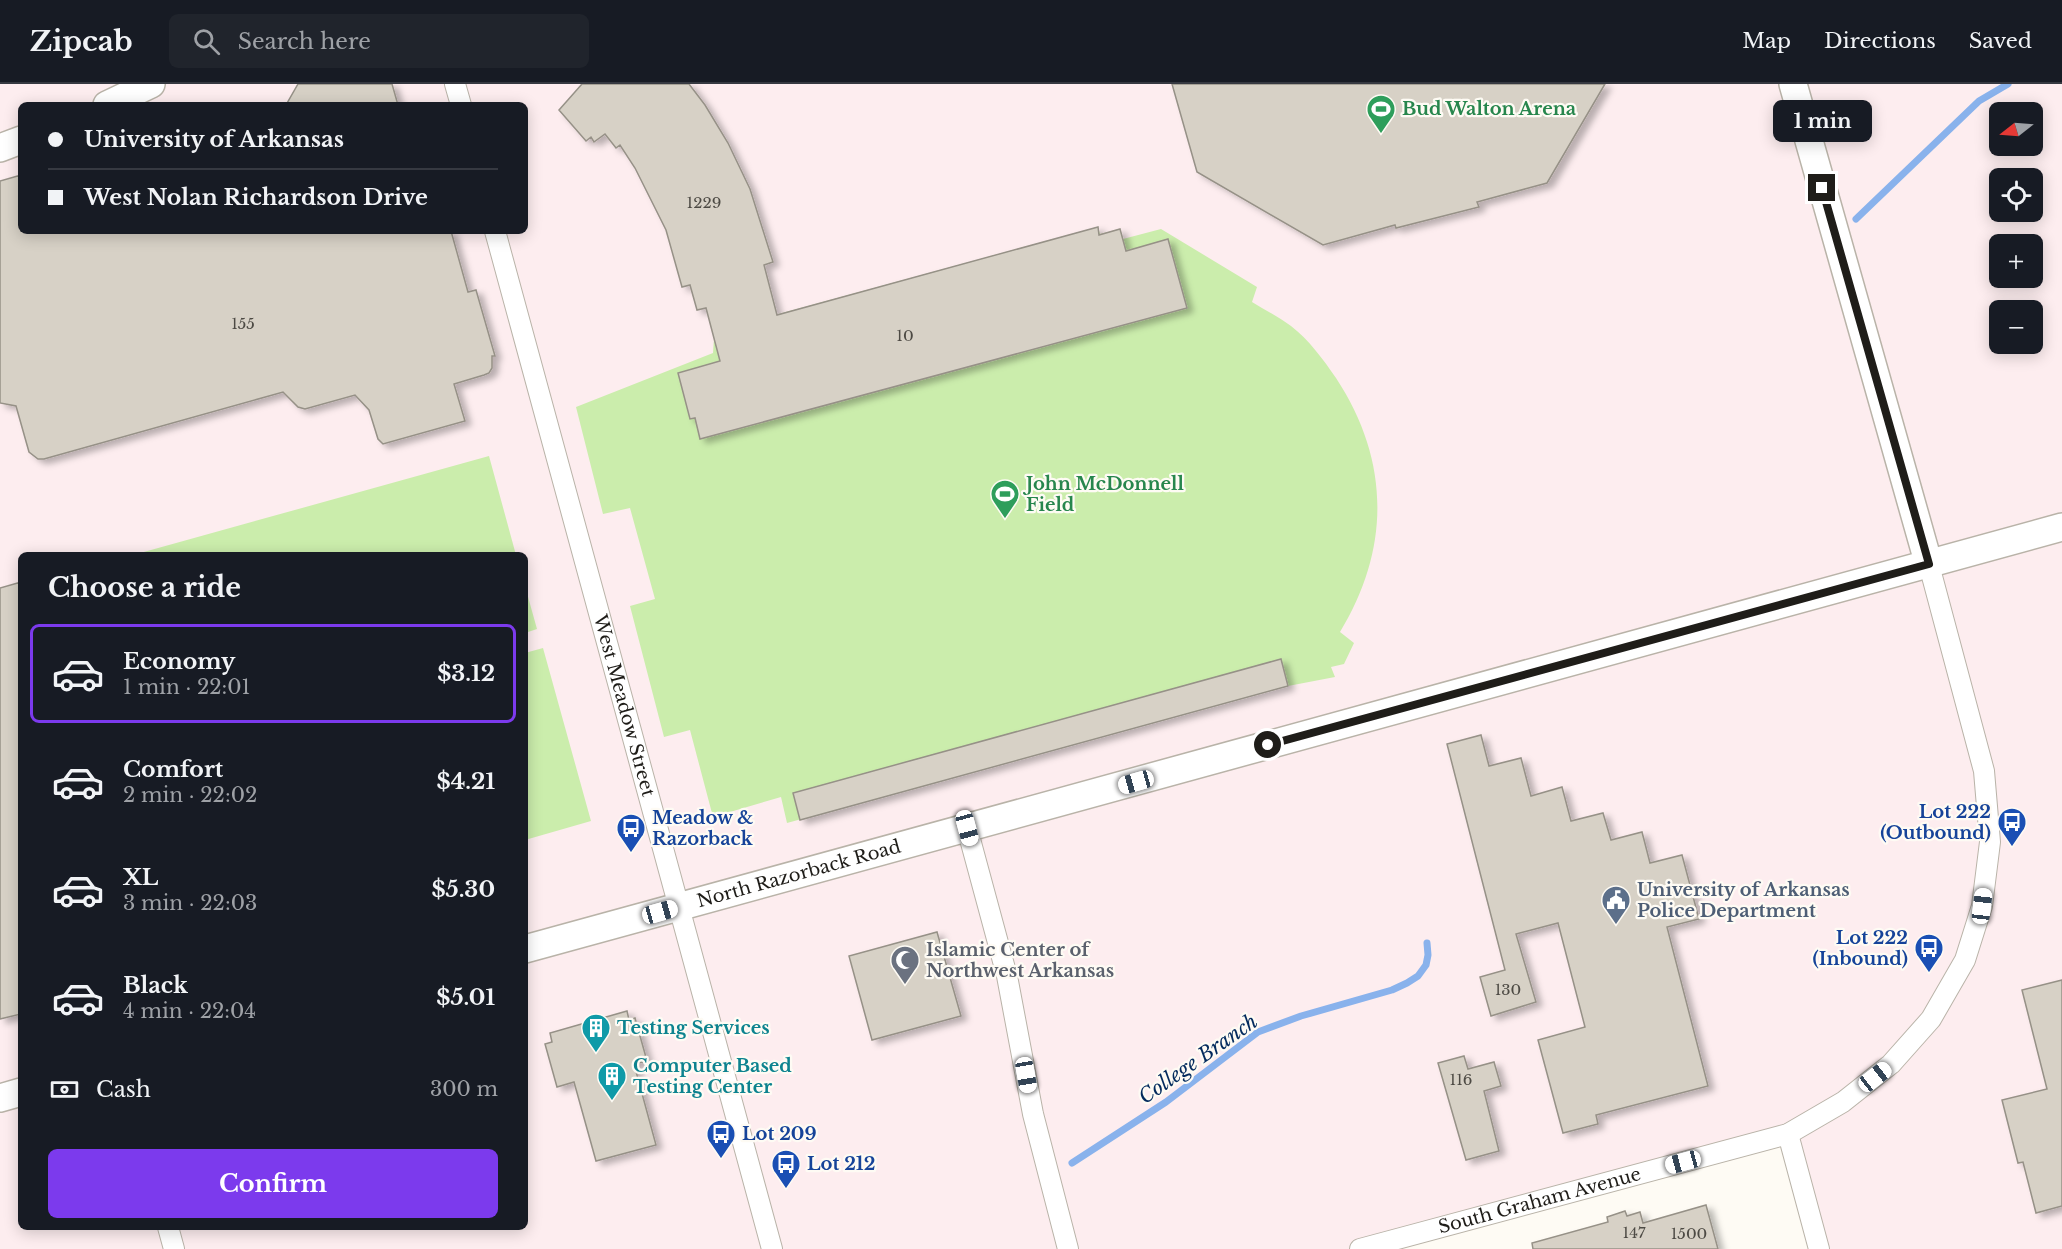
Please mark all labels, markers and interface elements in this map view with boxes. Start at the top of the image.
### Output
search box [169,14,589,68]
text: Zipcab [30,24,133,59]
icon: search [190,25,223,58]
text: Search here [238,28,371,55]
text: Map [1742,28,1791,54]
text: Directions [1824,28,1936,54]
text: Saved [1969,28,2032,54]
sports icon: Bud Walton Arena [1365,93,1397,135]
place label: Bud Walton Arena [1402,98,1577,120]
callout: 1 min [1772,101,1872,143]
north arrow [1989,102,2043,156]
map controls [1989,102,2043,354]
text: 1 min [1794,109,1851,133]
text: University of Arkansas [84,126,344,153]
button: locate [1989,168,2043,222]
route end [1808,174,1835,201]
text: West Nolan Richardson Drive [84,184,428,211]
house number: 1229 [687,193,721,212]
button: + [1989,234,2043,288]
button: − [1989,300,2043,354]
house number: 155 [231,314,255,333]
house number: 10 [896,326,914,345]
place label: John McDonnell Field [1022,473,1184,516]
sports icon: John McDonnell Field [989,478,1021,520]
text: Choose a ride [48,571,241,604]
street label: West Meadow Street [589,611,659,799]
icon: car [51,647,105,701]
text: Economy [123,648,235,675]
text: $3.12 [437,660,495,687]
text: 1 min · 22:01 [123,675,250,699]
route start [1254,731,1281,758]
icon: car [51,755,105,809]
text: Comfort [123,756,223,783]
text: $4.21 [437,768,495,795]
car [1116,768,1156,796]
text: 2 min · 22:02 [123,783,257,807]
place label: Lot 222 (Outbound) [1880,801,1991,844]
bus stop icon: Lot 222 (Outbound) [1996,806,2028,848]
place label: Meadow & Razorback [652,807,754,850]
car [954,808,980,848]
bus stop icon: Meadow & Razorback [615,812,647,854]
street label: North Razorback Road [695,835,903,912]
icon: car [51,863,105,917]
text: XL [123,864,158,891]
text: $5.30 [431,876,495,903]
place label: University of Arkansas Police Department [1637,879,1850,922]
public building icon: University of Arkansas Police Department [1600,884,1632,926]
car [1971,887,1993,925]
text: 3 min · 22:03 [123,891,257,915]
car [640,898,680,926]
place label: Lot 222 (Inbound) [1812,927,1908,970]
bus stop icon: Lot 222 (Inbound) [1913,932,1945,974]
place label: Islamic Center of Northwest Arkansas [926,939,1114,982]
mosque icon: Islamic Center of Northwest Arkansas [889,944,921,986]
icon: car [51,971,105,1025]
text: Black [123,972,188,999]
house number: 130 [1495,980,1521,999]
text: $5.01 [436,984,495,1011]
text: 4 min · 22:04 [123,999,256,1023]
water label: College Branch [1134,1009,1262,1109]
building icon: Testing Services [580,1012,612,1054]
place label: Testing Services [617,1017,770,1039]
place label: Computer Based Testing Center [633,1055,792,1098]
car [1014,1056,1038,1094]
car [1855,1059,1895,1095]
building icon: Computer Based Testing Center [596,1060,628,1102]
house number: 116 [1449,1070,1473,1089]
icon: cash [48,1073,81,1106]
text: Cash [96,1076,151,1103]
text: 300 m [430,1077,498,1101]
bus stop icon: Lot 209 [705,1118,737,1160]
place label: Lot 209 [742,1123,817,1145]
bus stop icon: Lot 212 [770,1148,802,1190]
button: Confirm [48,1149,498,1218]
car [1663,1149,1703,1175]
place label: Lot 212 [807,1153,875,1175]
street label: South Graham Avenue [1436,1163,1643,1238]
house number: 147 [1623,1223,1646,1242]
house number: 1500 [1671,1224,1707,1243]

